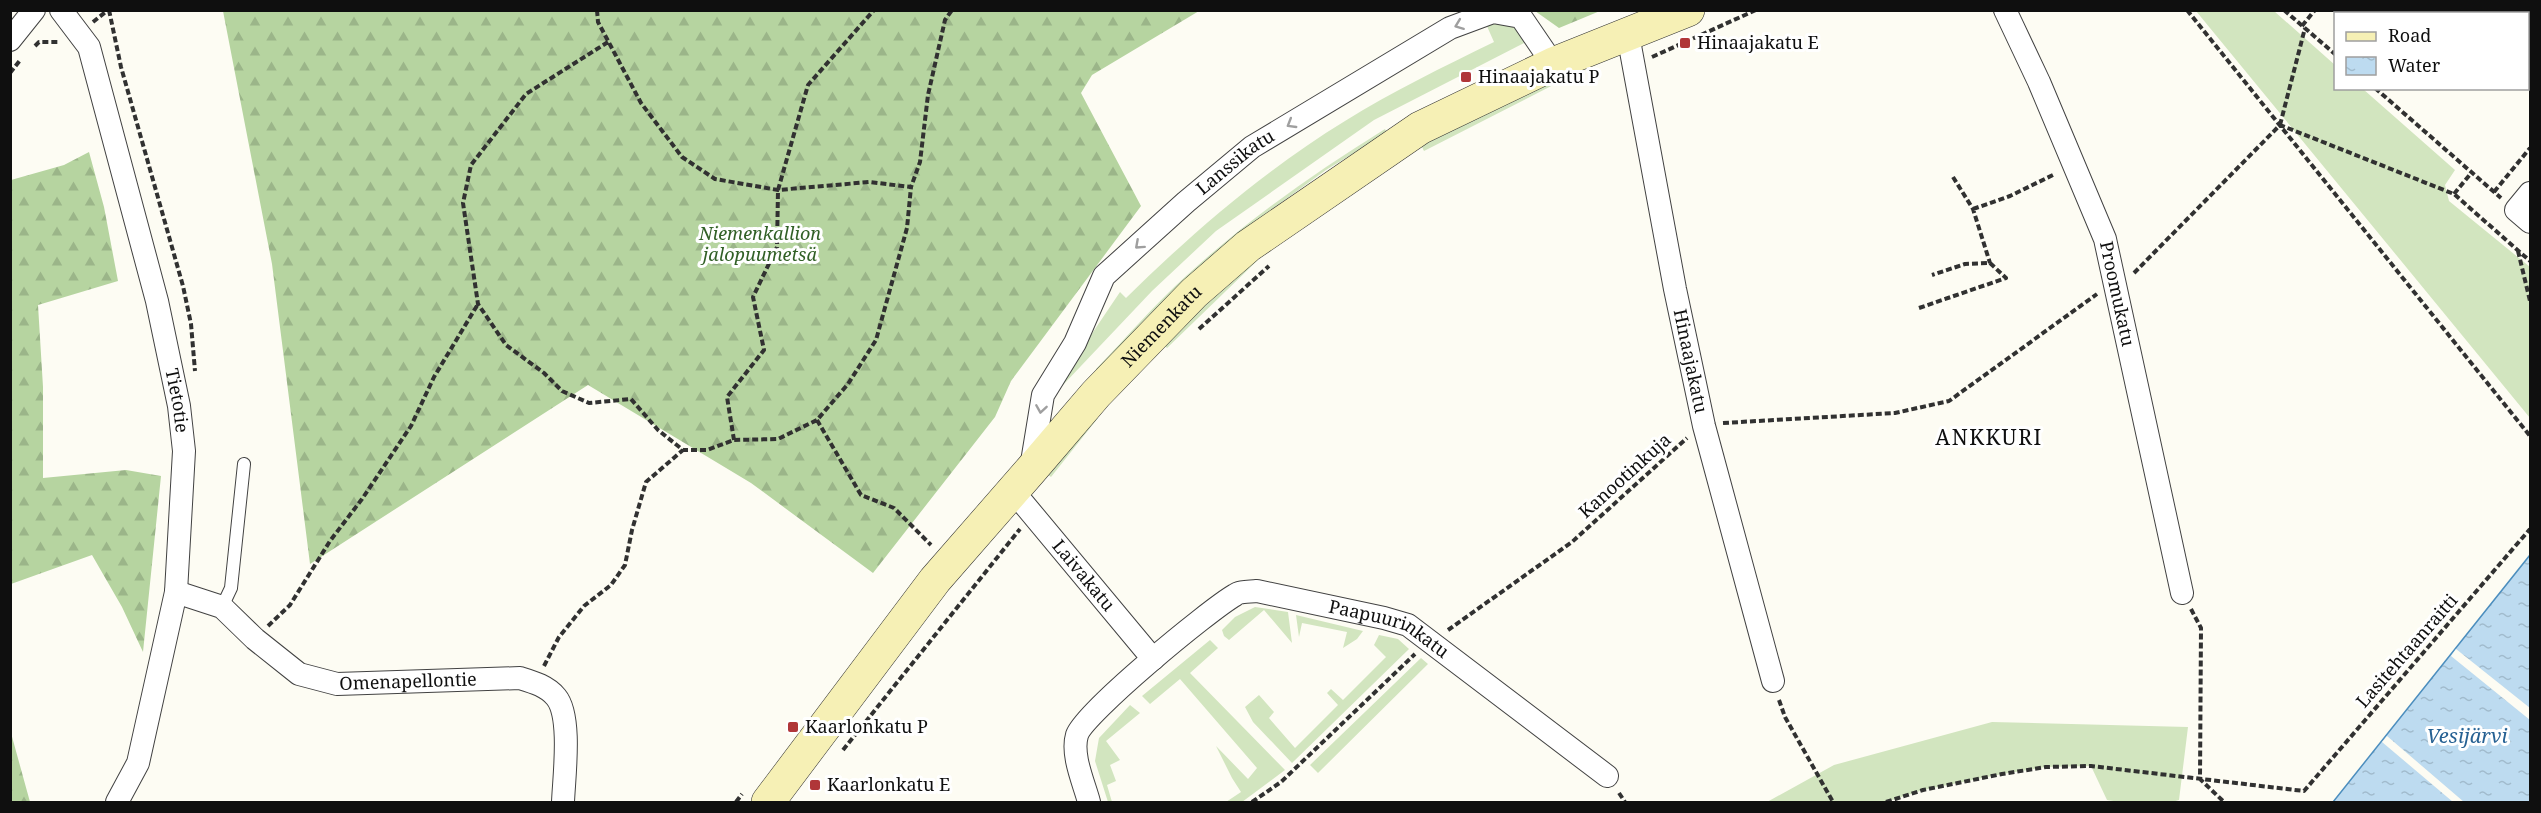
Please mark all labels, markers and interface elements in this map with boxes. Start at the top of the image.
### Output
legend [2334,12,2529,90]
one-way arrow [1454,18,1465,30]
text: Road [2388,23,2431,47]
place label: Hinaajakatu E [1697,30,1819,54]
marker: Hinaajakatu E [1678,36,1692,50]
text: Water [2388,53,2441,77]
place label: Hinaajakatu P [1478,64,1600,88]
marker: Hinaajakatu P [1459,70,1473,84]
one-way arrow [1287,116,1297,128]
street label: Lanssikatu [1191,123,1279,200]
park label: Niemenkallion jalopuumetsä [698,221,821,266]
one-way arrow [1135,238,1145,249]
street label: Proomukatu [2095,239,2141,349]
street label: Niemenkatu [1115,279,1206,372]
street label: Hinaajakatu [1669,307,1714,416]
street label: Tietotie [160,366,195,434]
one-way arrow [1035,404,1047,414]
district label: ANKKURI [1935,423,2043,451]
street label: Kanootinkuja [1573,427,1676,523]
street label: Laivakatu [1047,534,1121,616]
street label: Lasitehtaanraitti [2350,588,2462,712]
street label: Paapuurinkatu [1327,594,1455,663]
street label: Omenapellontie [339,666,477,695]
place label: Kaarlonkatu P [805,714,928,738]
marker: Kaarlonkatu P [786,720,800,734]
water label: Vesijärvi [2426,722,2508,749]
place label: Kaarlonkatu E [827,772,950,796]
marker: Kaarlonkatu E [808,778,822,792]

